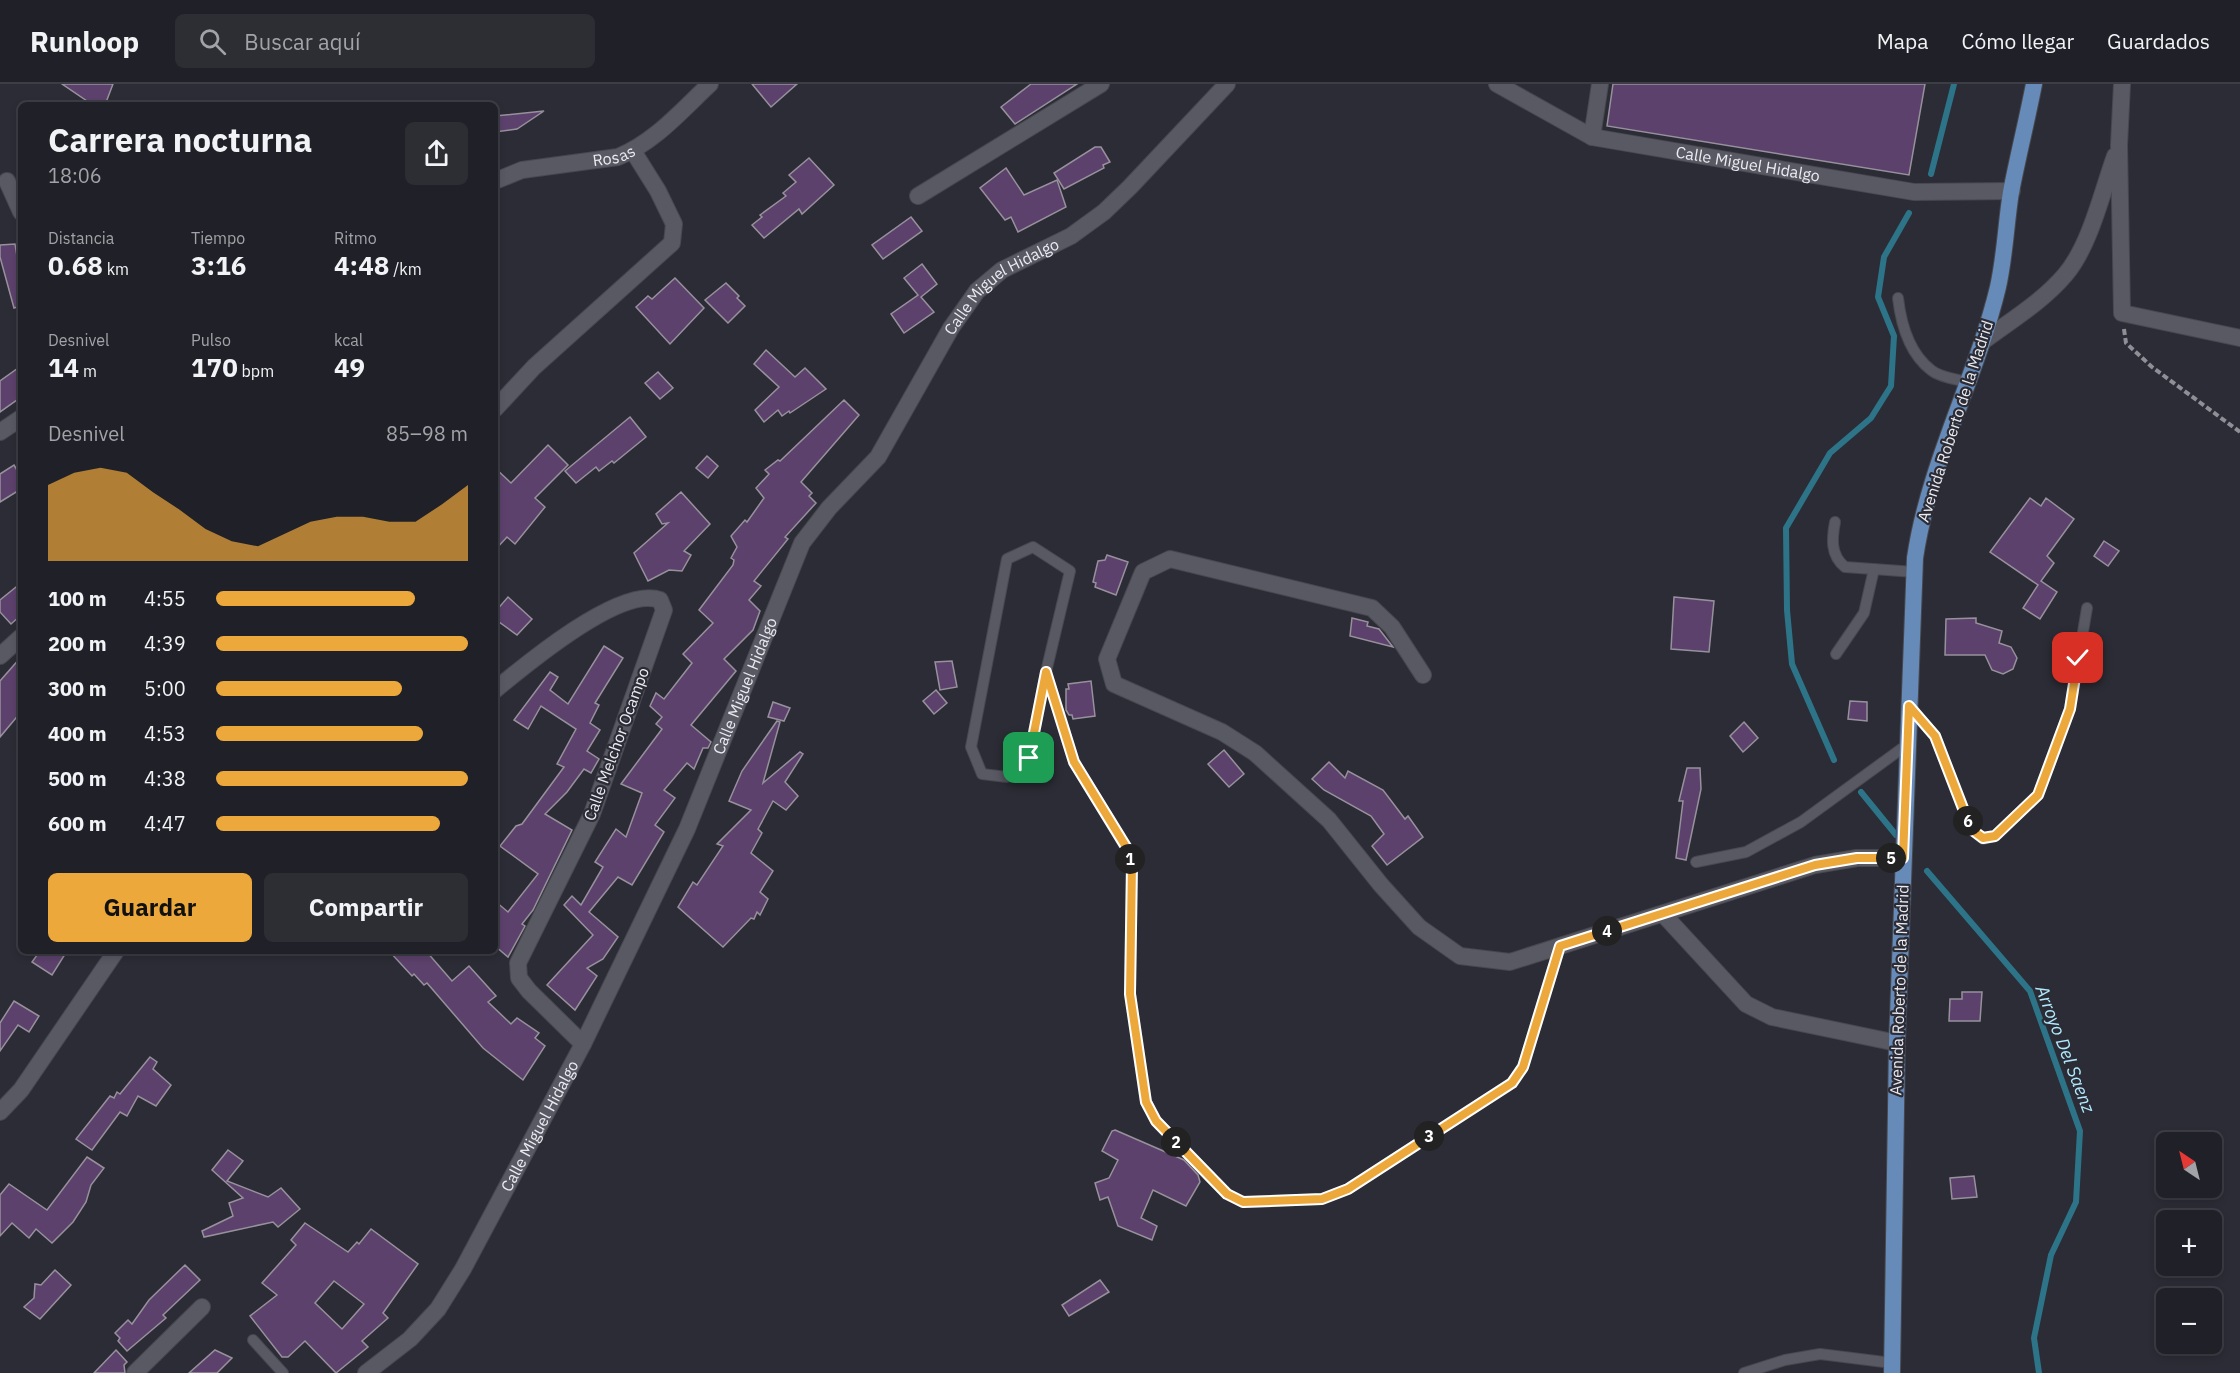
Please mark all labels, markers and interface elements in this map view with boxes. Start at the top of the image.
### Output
search box [175,14,595,68]
text: Runloop [30,23,139,60]
icon: search [196,25,229,58]
text: Buscar aquí [244,27,361,56]
text: Mapa [1877,27,1928,55]
text: Cómo llegar [1961,27,2074,55]
text: Guardados [2107,27,2210,55]
text: Carrera nocturna [48,118,312,161]
button: share [405,122,468,185]
street label: Rosas [591,141,638,170]
street label: Calle Miguel Hidalgo [1674,141,1822,186]
text: 18:06 [48,162,102,189]
text: Distancia [48,228,114,248]
text: Tiempo [191,228,245,248]
text: Ritmo [334,228,377,248]
street label: Calle Miguel Hidalgo [939,234,1062,338]
text: 0.68 [48,248,103,282]
text: 3:16 [191,248,246,282]
text: 4:48 [334,248,389,282]
text: km [103,259,129,279]
text: /km [389,259,422,279]
street label: Avenida Roberto de la Madrid [1913,318,1997,524]
text: Desnivel [48,330,109,350]
text: Pulso [191,330,231,350]
text: kcal [334,330,363,350]
text: 14 [48,350,79,384]
text: 170 [191,350,238,384]
text: 49 [334,350,365,384]
text: m [79,361,97,381]
text: bpm [238,361,274,381]
text: Desnivel [48,420,125,447]
text: 85–98 m [386,420,468,447]
text: 100 m [48,585,107,612]
text: 4:55 [144,585,186,612]
street label: Calle Miguel Hidalgo [708,614,781,757]
text: 200 m [48,630,107,657]
text: 4:39 [144,630,186,657]
pin [2052,632,2103,683]
icon: check [2061,641,2094,674]
street label: Calle Melchor Ocampo [579,665,653,823]
text: 300 m [48,675,107,702]
text: 5:00 [144,675,186,702]
text: 400 m [48,720,107,747]
text: 4:53 [144,720,186,747]
pin [1003,732,1054,783]
icon: arrive [1012,741,1045,774]
text: 500 m [48,765,107,792]
text: 4:38 [144,765,186,792]
pin: 6 [1953,806,1983,836]
text: 600 m [48,810,107,837]
text: 4:47 [144,810,186,837]
text: 6 [1963,811,1973,831]
pin: 5 [1876,843,1906,873]
pin: 1 [1115,844,1145,874]
text: 5 [1886,848,1896,868]
text: 1 [1125,849,1135,869]
button: Guardar [48,873,252,942]
button: Compartir [264,873,468,942]
street label: Avenida Roberto de la Madrid [1885,884,1913,1096]
pin: 4 [1592,916,1622,946]
text: 4 [1602,921,1612,941]
water label: Arroyo Del Saenz [2030,981,2101,1117]
street label: Calle Miguel Hidalgo [496,1057,583,1195]
pin: 3 [1414,1121,1444,1151]
text: 3 [1424,1126,1434,1146]
pin: 2 [1161,1127,1191,1157]
text: 2 [1171,1132,1181,1152]
north arrow [2156,1132,2222,1198]
map controls [2156,1132,2222,1354]
button: + [2156,1210,2222,1276]
button: − [2156,1288,2222,1354]

